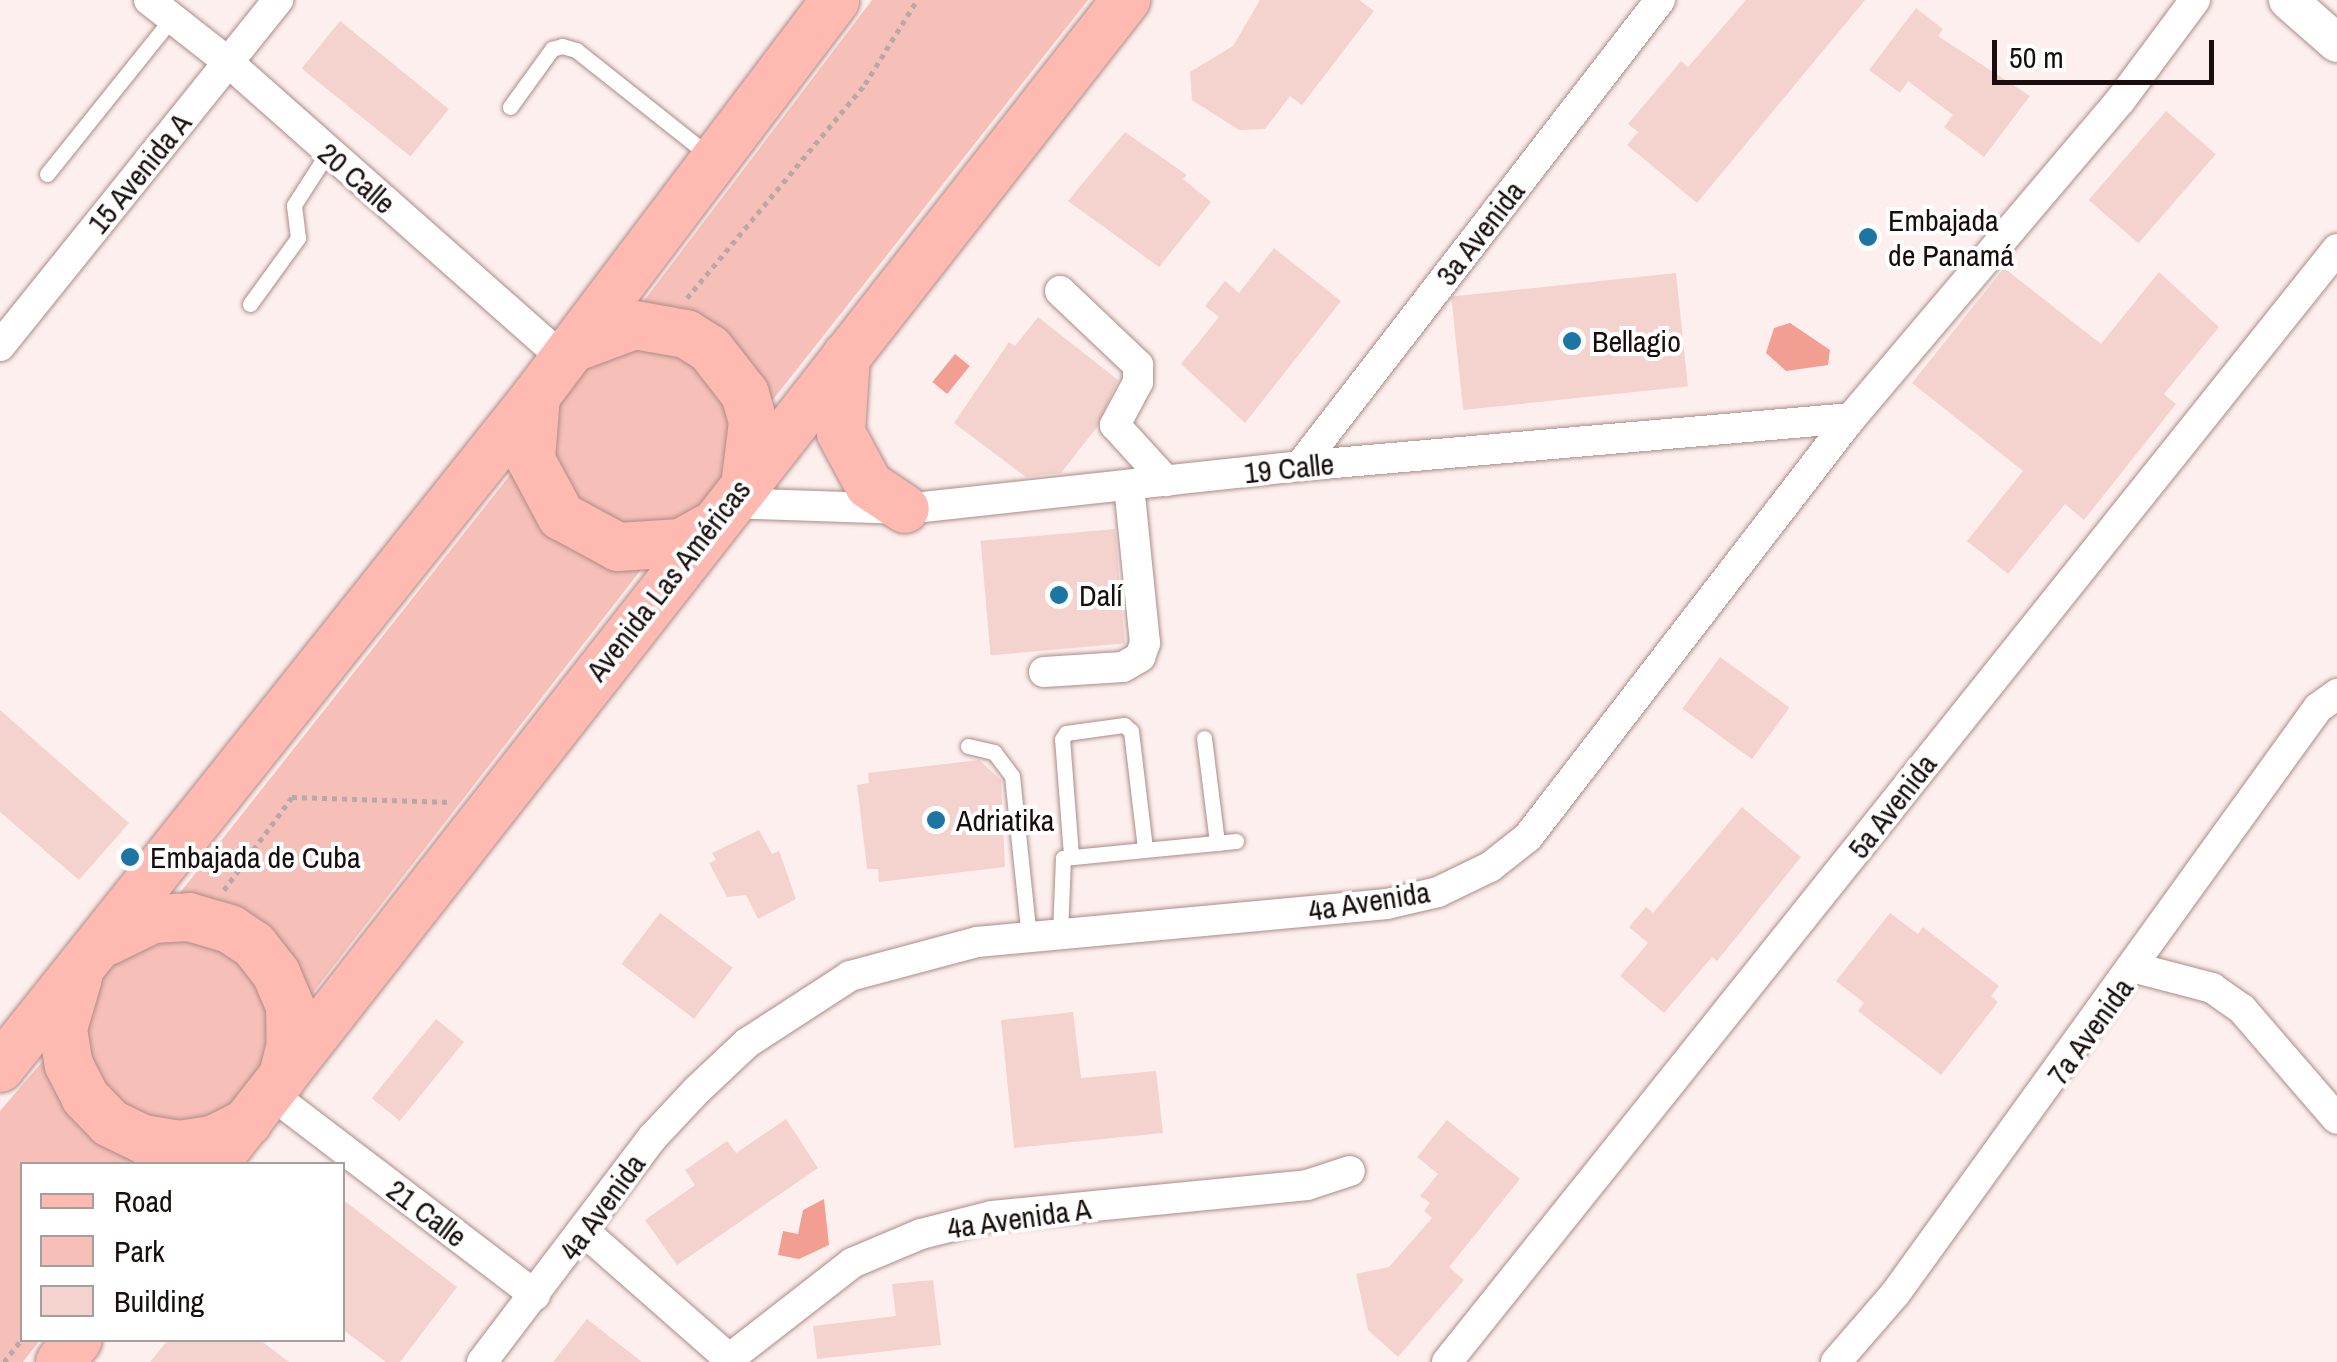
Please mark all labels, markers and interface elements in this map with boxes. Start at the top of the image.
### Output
scale bar [1997,20,2220,82]
text: 50 m [2009,37,2064,77]
street label: 15 Avenida A [79,104,199,242]
street label: 20 Calle [311,135,403,221]
street label: 3a Avenida [1428,173,1532,293]
place label: Embajada de Panamá [1888,202,2014,272]
marker: Embajada de Panamá [1857,226,1879,248]
place label: Bellagio [1592,323,1681,359]
marker: Bellagio [1561,330,1583,352]
street label: 19 Calle [1242,445,1336,491]
street label: Avenida Las Américas [578,472,758,688]
place label: Dalí [1079,577,1123,613]
marker: Dalí [1048,584,1070,606]
street label: 5a Avenida [1840,746,1944,866]
place label: Adriatika [956,802,1054,838]
marker: Adriatika [925,809,947,831]
place label: Embajada de Cuba [150,839,361,875]
marker: Embajada de Cuba [119,846,141,868]
street label: 4a Avenida [1305,874,1433,928]
street label: 7a Avenida [2039,970,2141,1092]
street label: 4a Avenida [551,1146,653,1268]
legend [20,1162,345,1342]
street label: 21 Calle [380,1171,474,1255]
text: Road [114,1181,173,1221]
street label: 4a Avenida A [944,1190,1094,1246]
text: Park [114,1231,165,1271]
text: Building [114,1281,204,1321]

